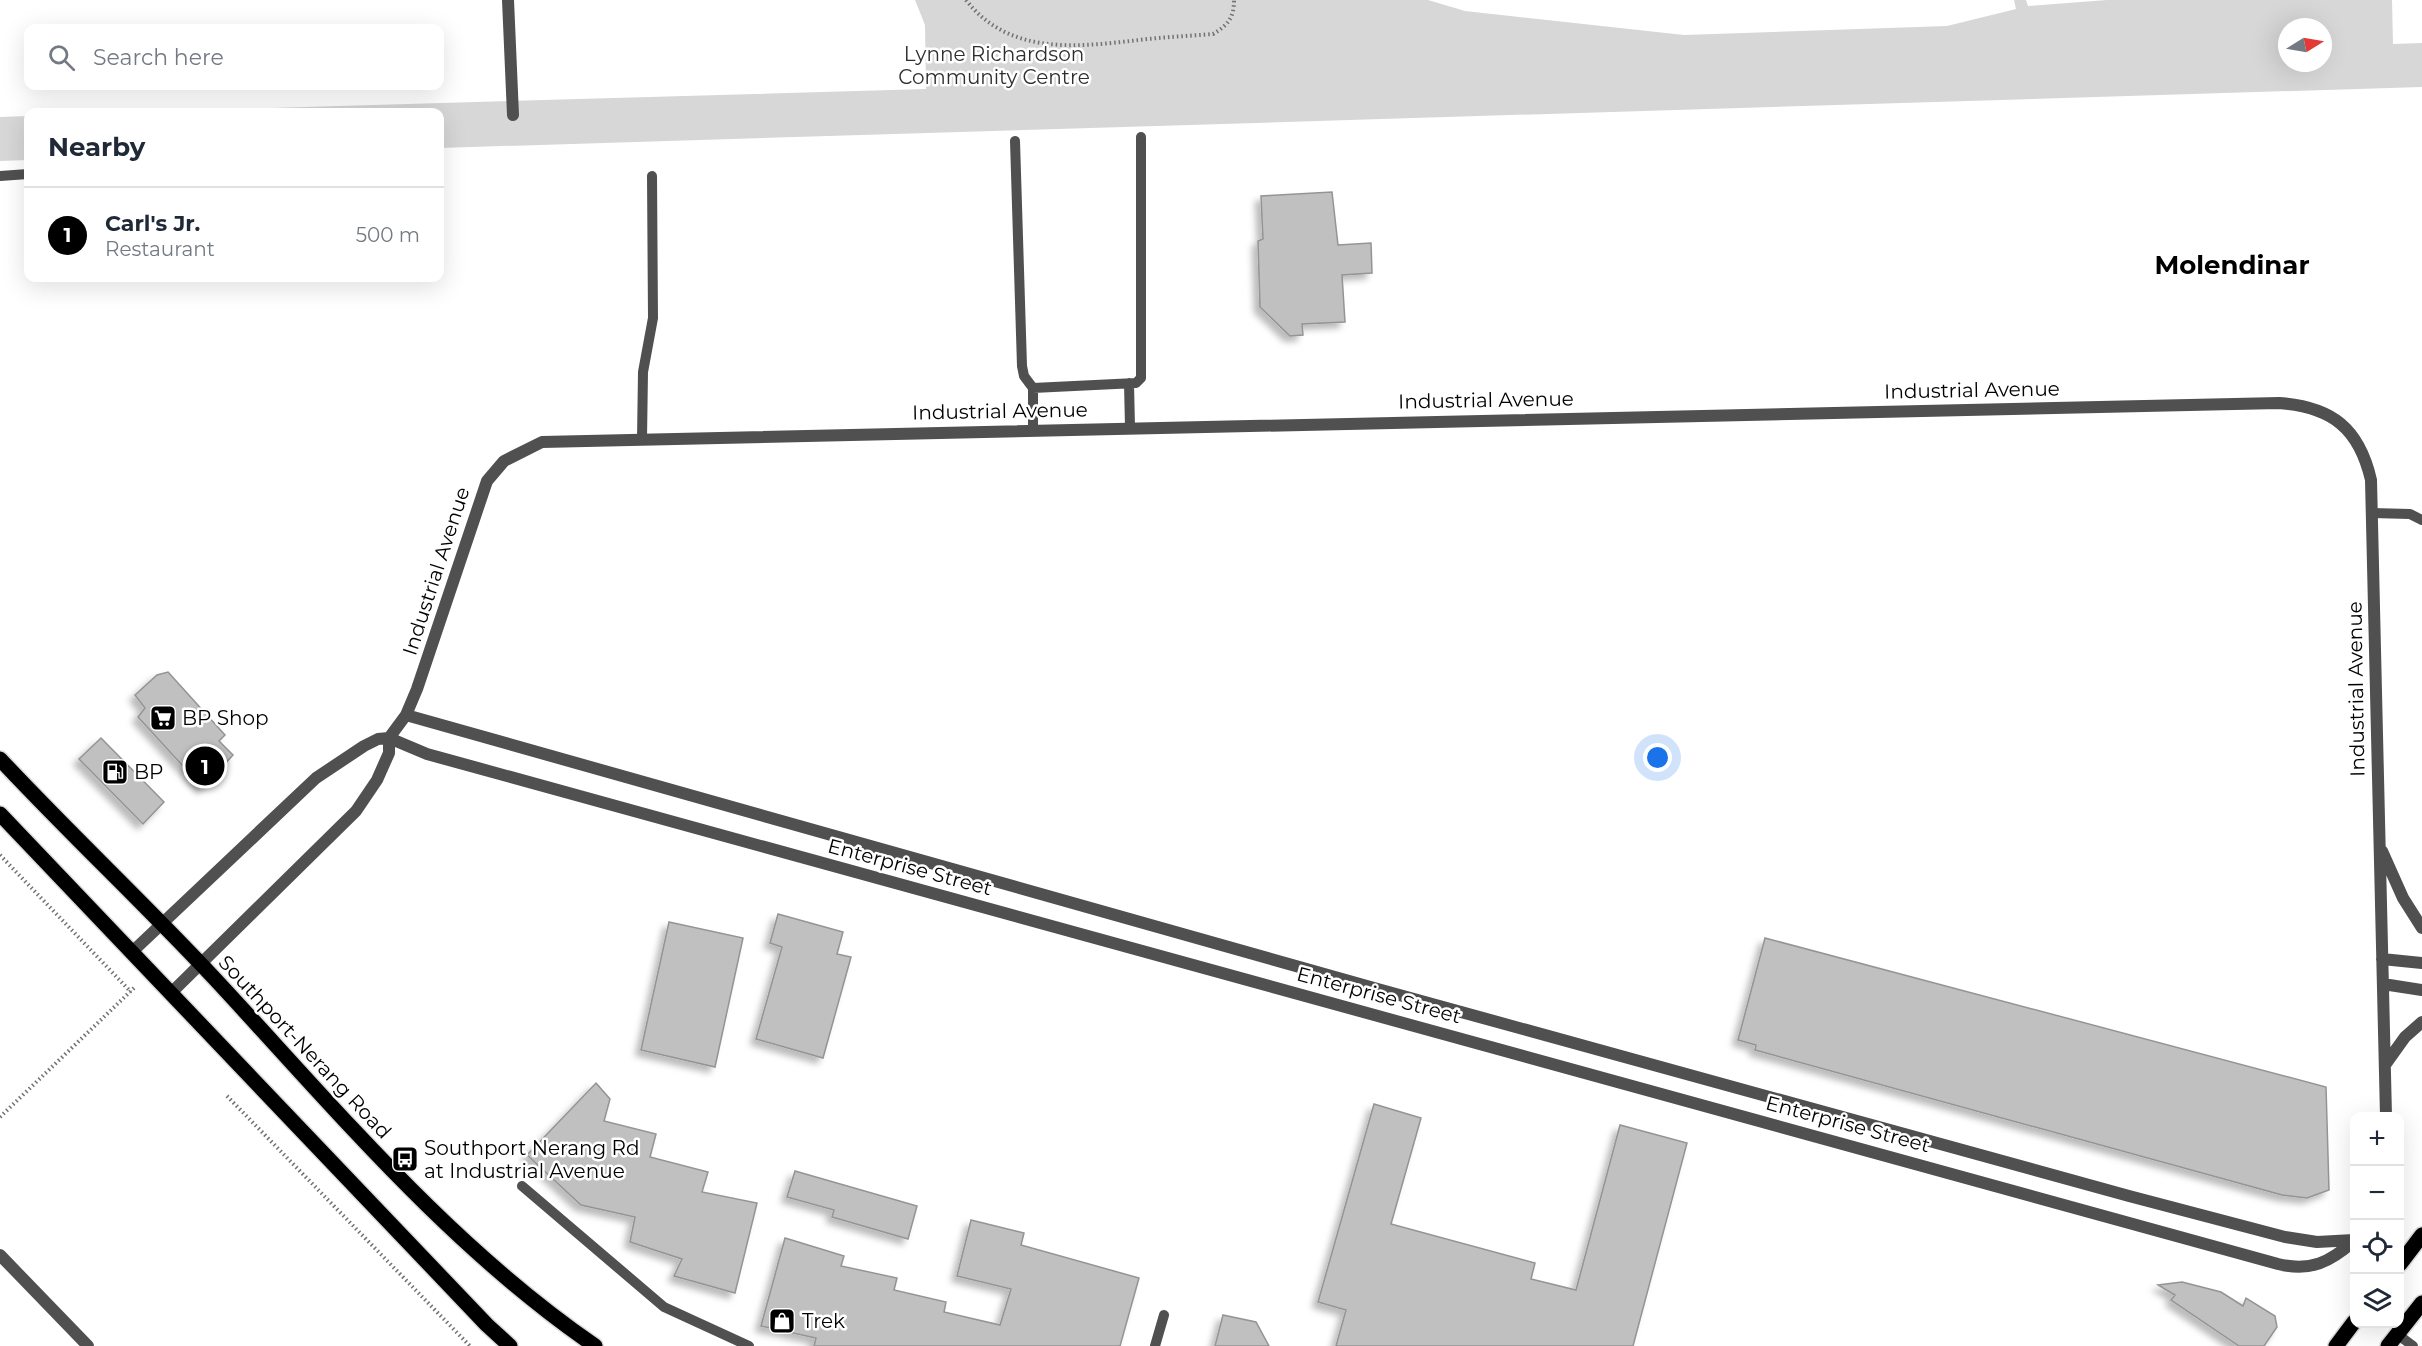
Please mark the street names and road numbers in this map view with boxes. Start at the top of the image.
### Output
street label: Industrial Avenue [1884,376,2060,404]
street label: Industrial Avenue [1398,386,1574,414]
street label: Industrial Avenue [912,397,1088,425]
street label: Industrial Avenue [397,484,475,658]
street label: Industrial Avenue [2342,601,2370,777]
street label: Enterprise Street [825,834,995,900]
street label: Southport-Nerang Road [214,950,396,1144]
street label: Enterprise Street [1294,962,1464,1028]
street label: Enterprise Street [1763,1091,1933,1157]

